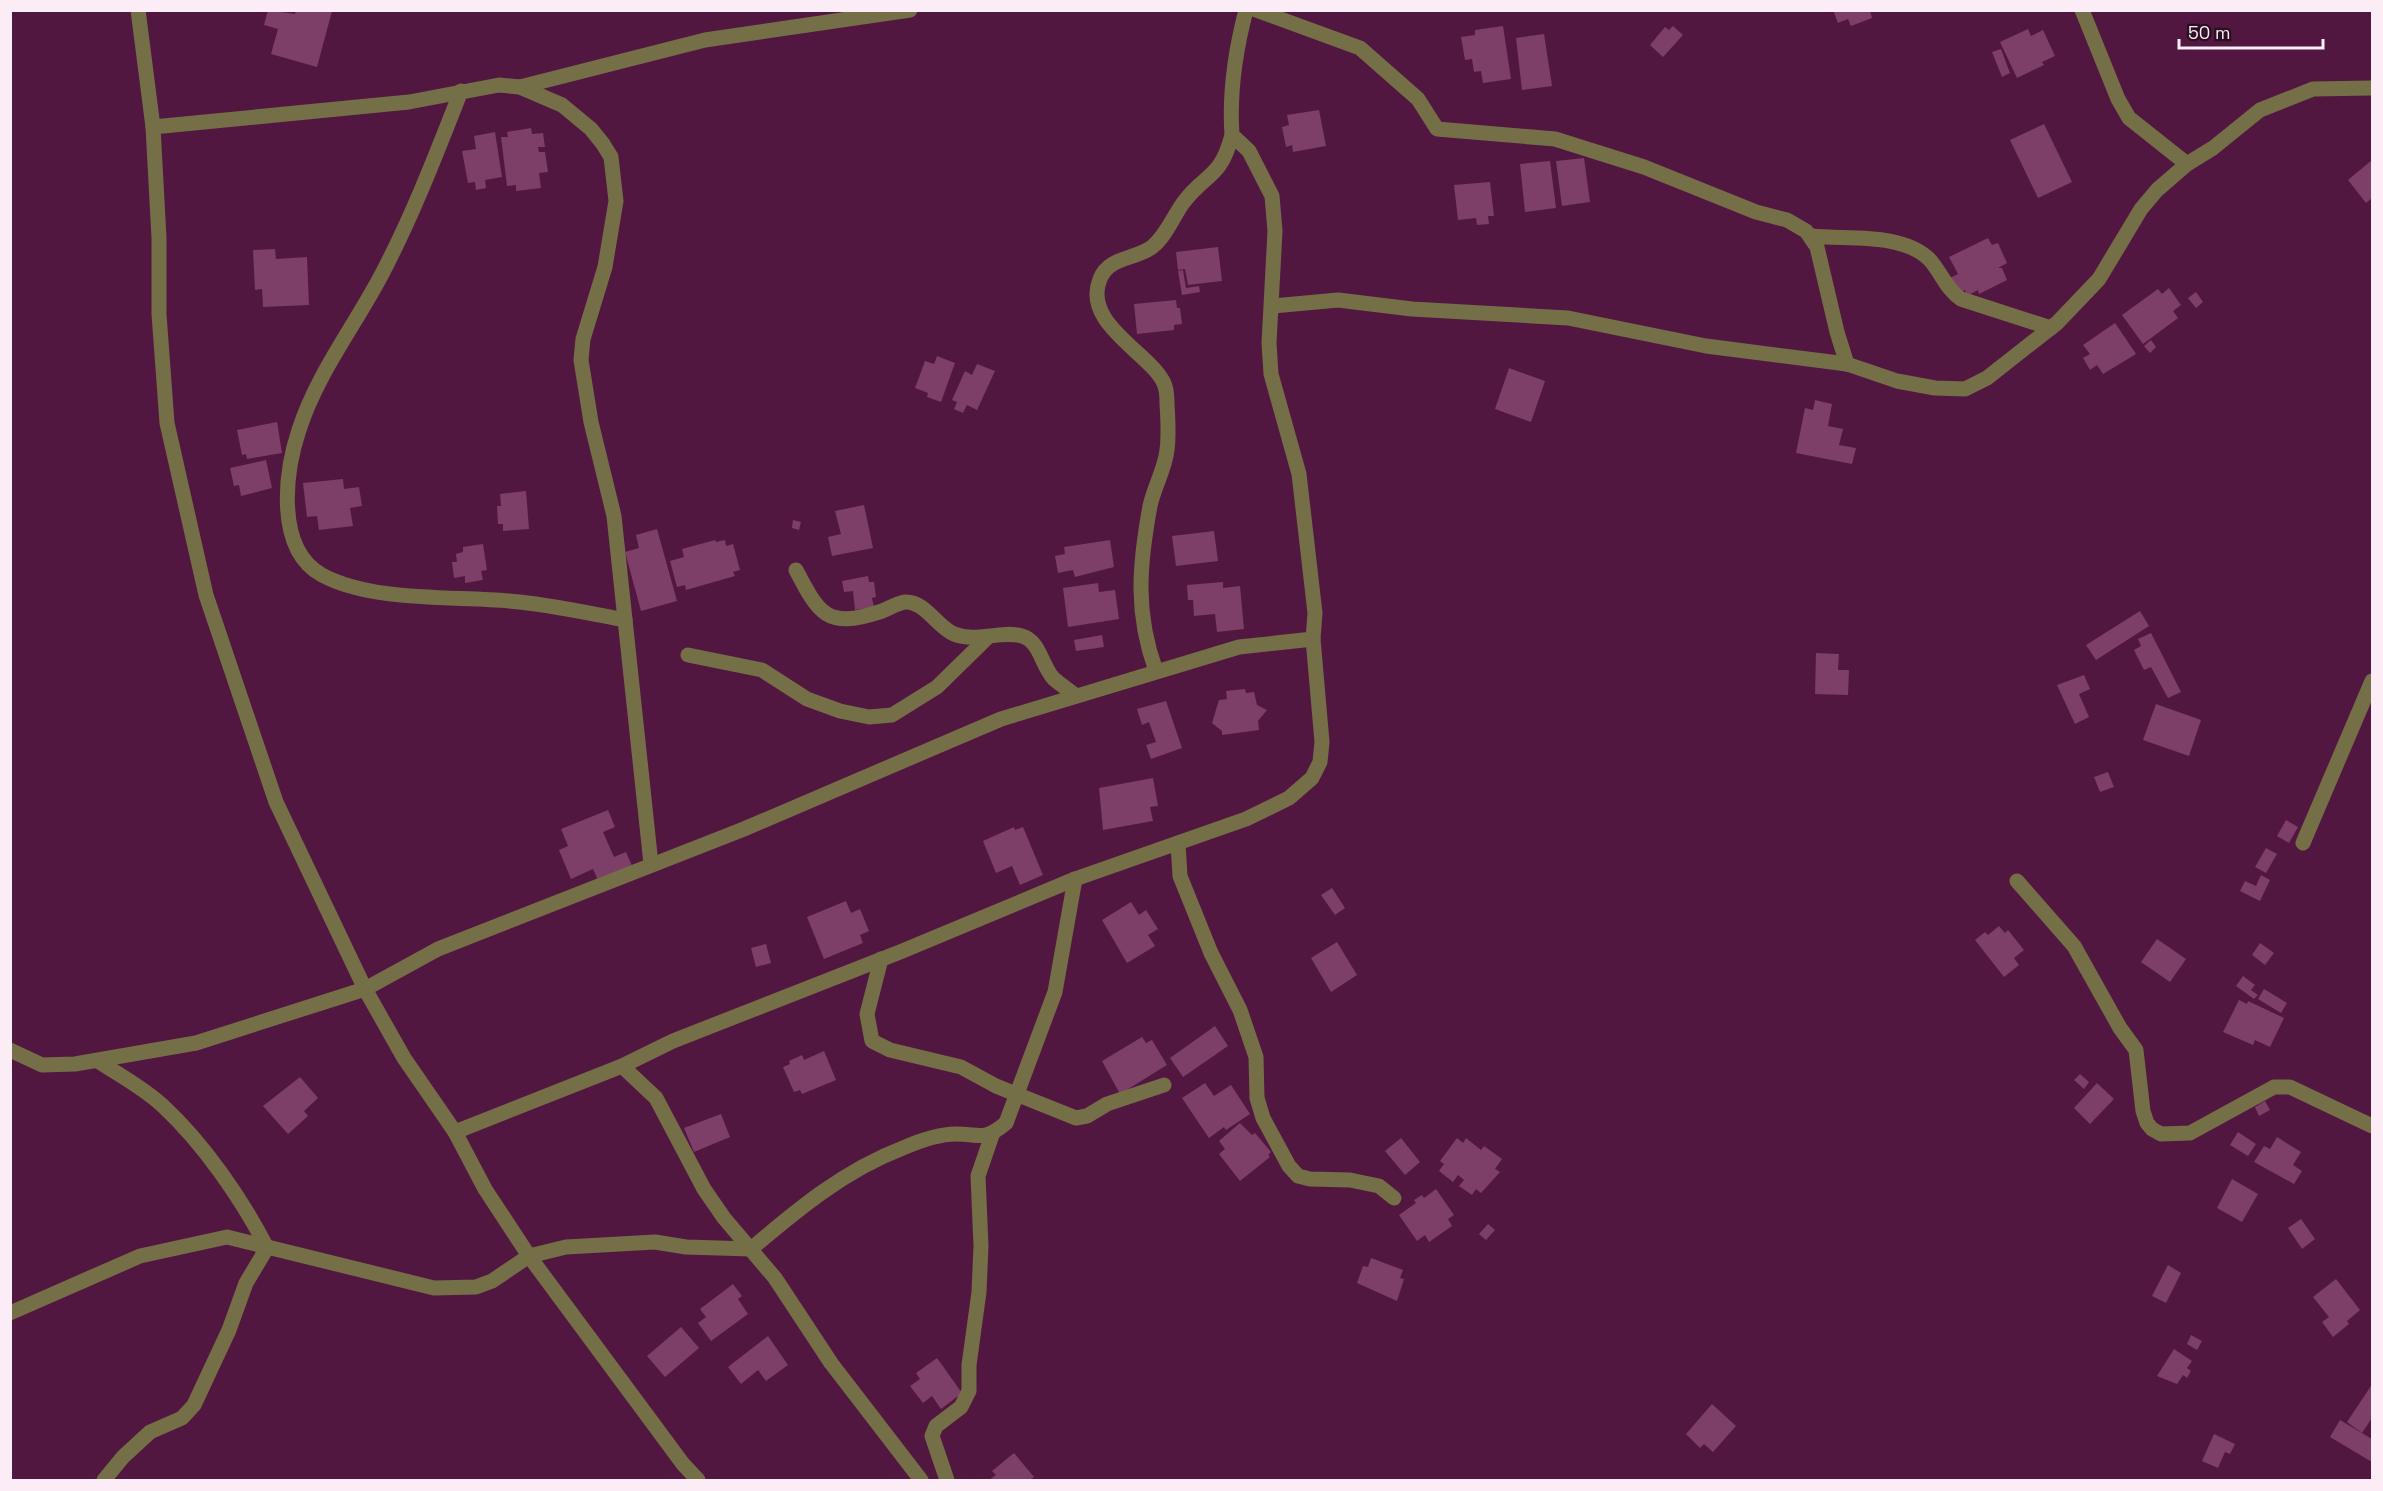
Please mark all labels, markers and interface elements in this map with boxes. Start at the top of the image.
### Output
scale bar [2179,12,2323,50]
text: 50 m [2188,21,2230,44]

